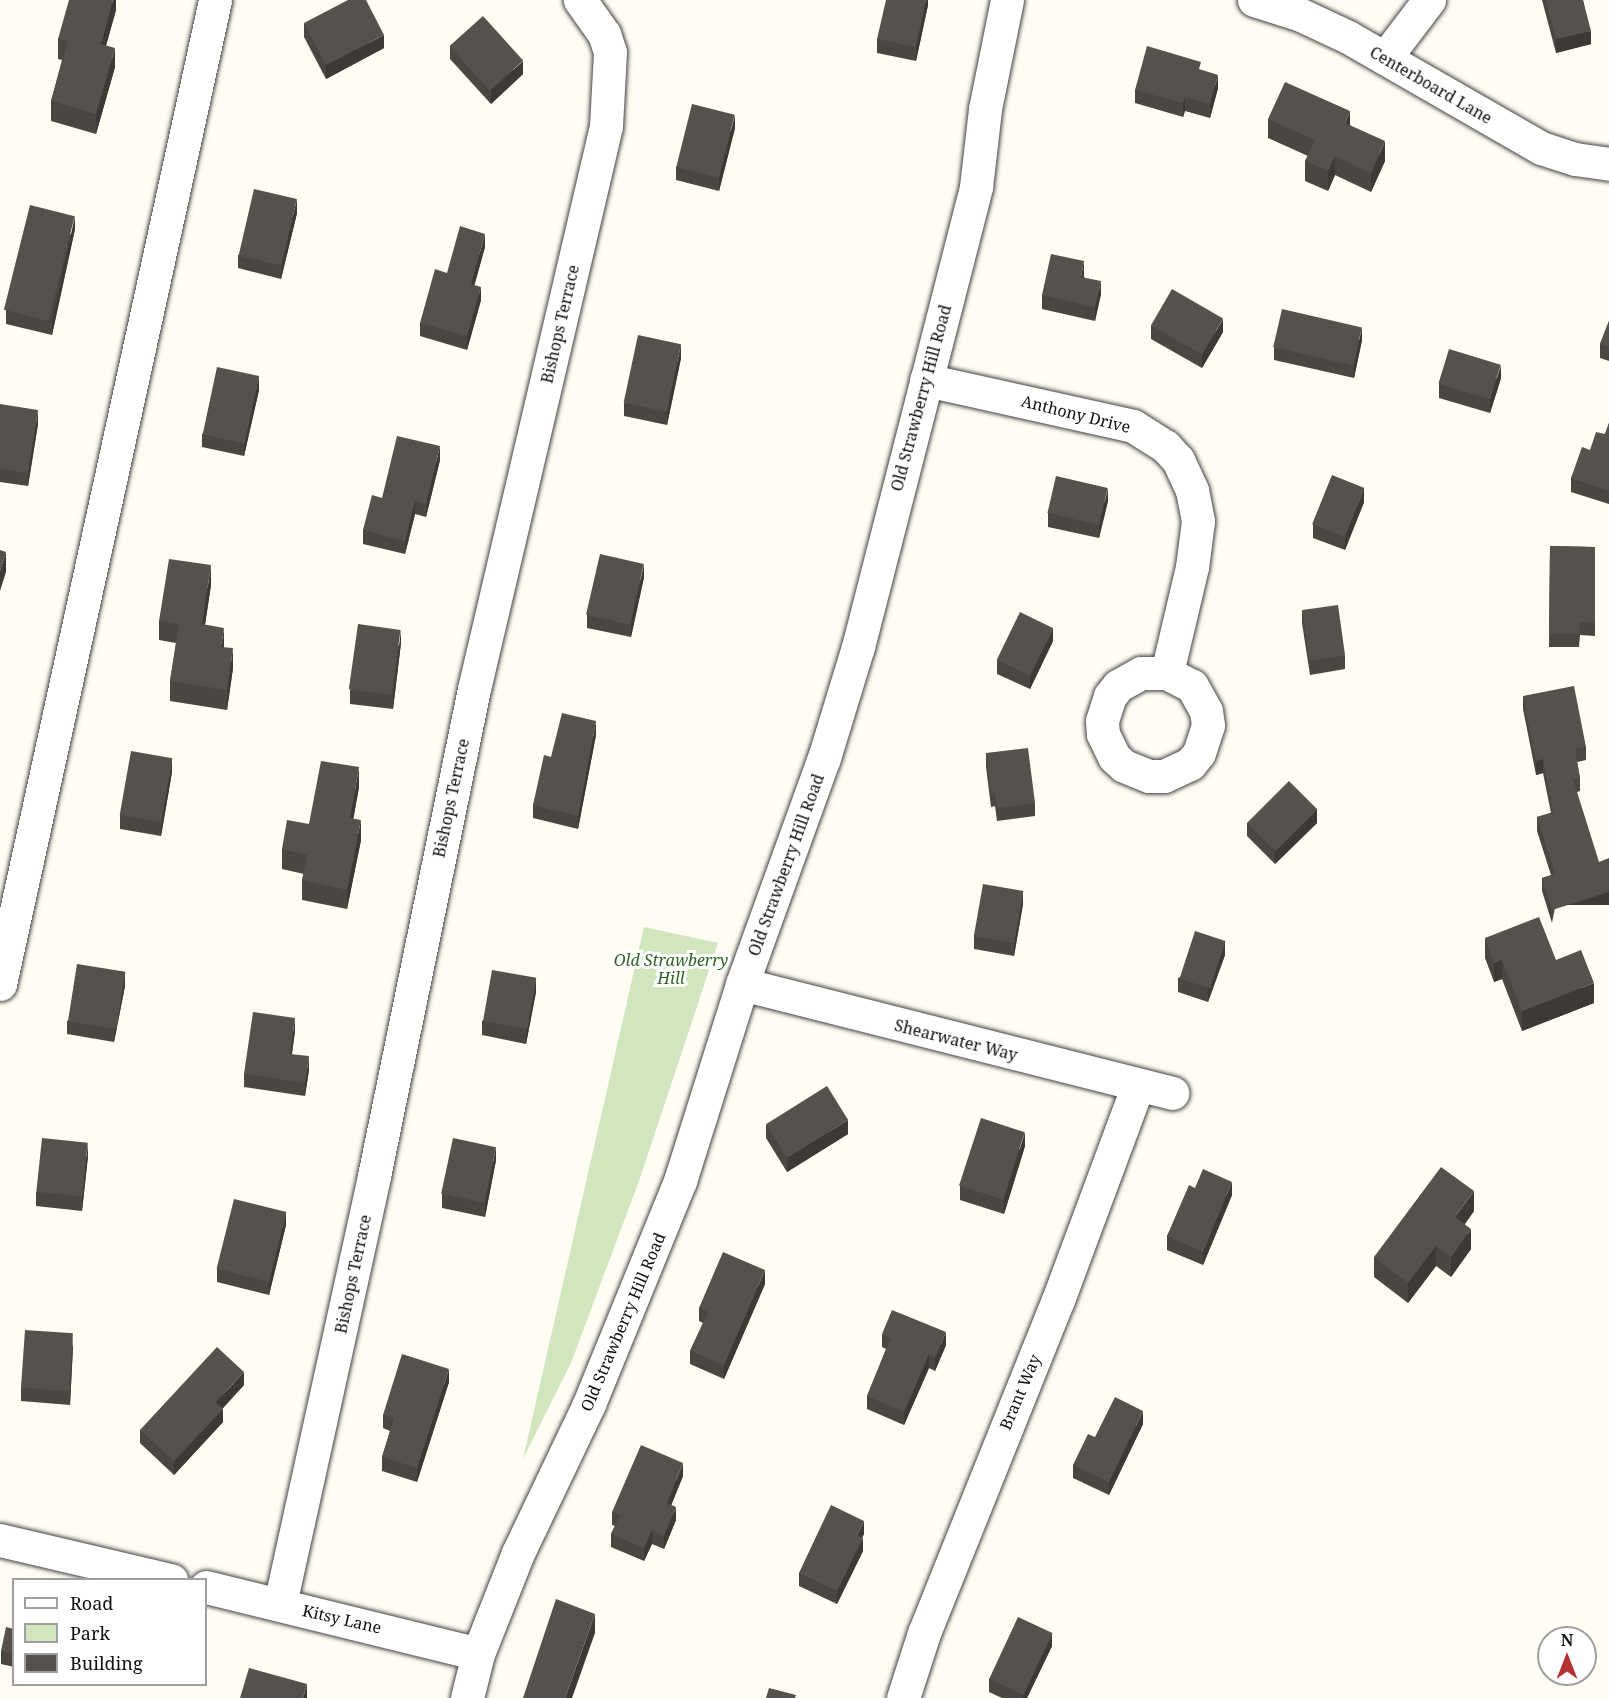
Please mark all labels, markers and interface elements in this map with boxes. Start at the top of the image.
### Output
street label: Centerboard Lane [1366,42,1496,128]
street label: Bishops Terrace [537,263,583,385]
street label: Old Strawberry Hill Road [887,303,955,493]
street label: Anthony Drive [1019,391,1133,437]
street label: Bishops Terrace [429,737,473,859]
street label: Old Strawberry Hill Road [744,771,828,959]
park label: Old Strawberry Hill [614,950,728,988]
street label: Shearwater Way [893,1015,1019,1065]
street label: Bishops Terrace [331,1213,375,1335]
street label: Old Strawberry Hill Road [577,1230,669,1414]
street label: Brant Way [996,1351,1044,1433]
legend [12,1578,207,1686]
text: Road [70,1591,113,1615]
street label: Kitsy Lane [301,1601,383,1637]
text: Park [70,1621,110,1645]
north arrow [1537,1626,1597,1686]
text: N [1561,1629,1573,1651]
text: Building [70,1651,143,1675]

